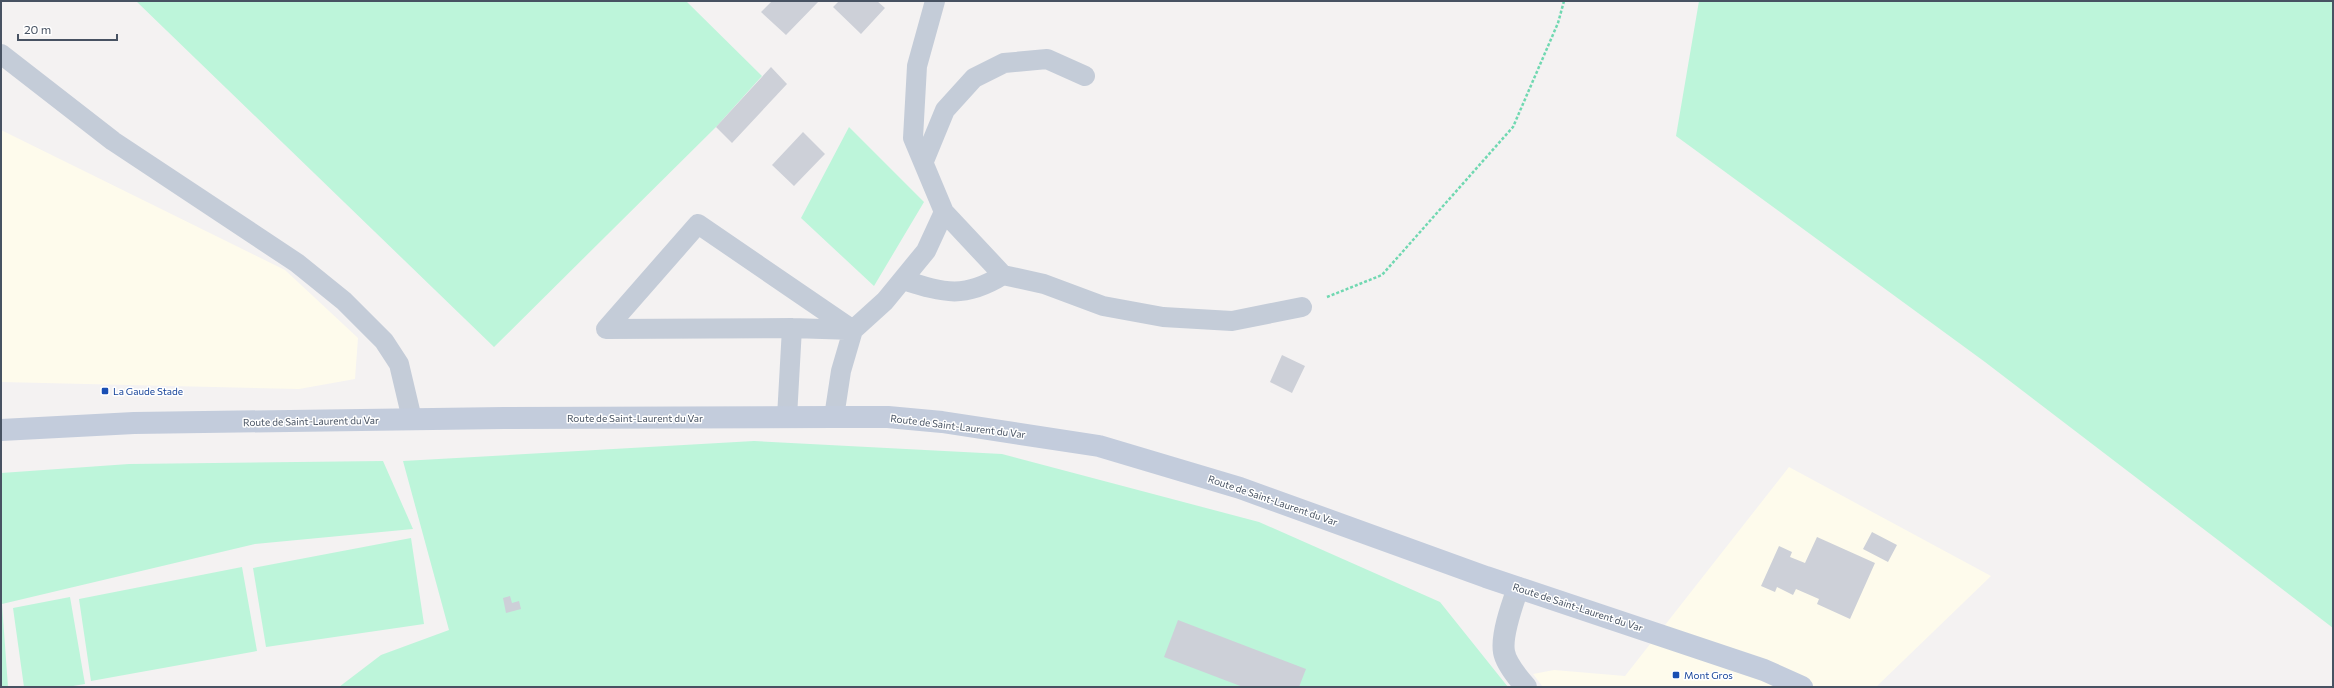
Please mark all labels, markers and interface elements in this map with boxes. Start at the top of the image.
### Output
scale bar [18,16,117,42]
text: 20 m [24,22,51,36]
place label: La Gaude Stade [113,385,183,397]
marker: La Gaude Stade [100,386,110,396]
street label: Route de Saint-Laurent du Var [567,412,703,424]
street label: Route de Saint-Laurent du Var [890,412,1026,440]
street label: Route de Saint-Laurent du Var [243,414,379,428]
street label: Route de Saint-Laurent du Var [1207,472,1339,528]
street label: Route de Saint-Laurent du Var [1511,580,1645,634]
place label: Mont Gros [1684,669,1733,681]
marker: Mont Gros [1671,670,1681,680]

